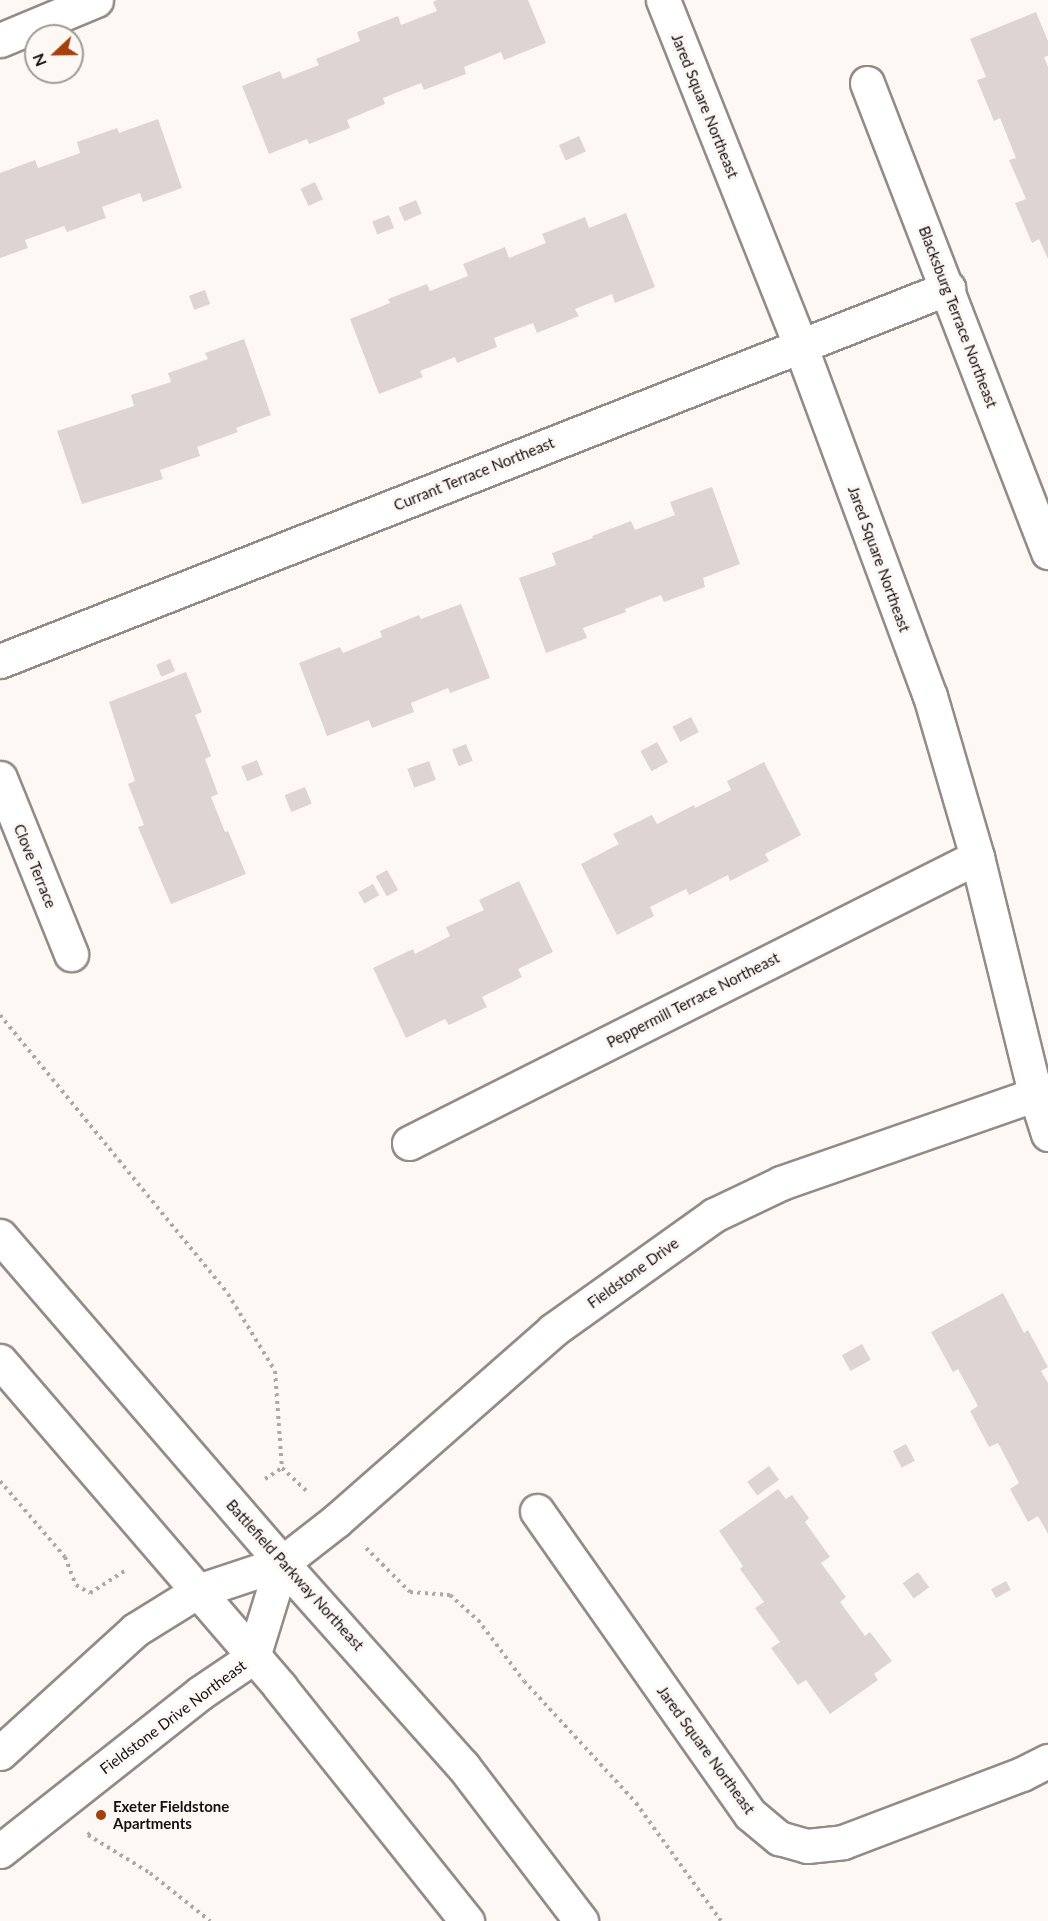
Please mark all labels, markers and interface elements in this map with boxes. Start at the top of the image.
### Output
north arrow [24,24,84,84]
street label: Jared Square Northeast [668,31,742,181]
text: N [28,51,50,69]
street label: Blacksburg Terrace Northeast [915,223,1001,411]
street label: Currant Terrace Northeast [391,433,557,515]
street label: Jared Square Northeast [844,483,914,635]
street label: Clove Terrace [10,821,60,911]
street label: Peppermill Terrace Northeast [603,948,783,1052]
street label: Fieldstone Drive [584,1234,682,1312]
street label: Battlefield Parkway Northeast [222,1496,368,1654]
street label: Fieldstone Drive Northeast [96,1656,250,1778]
street label: Jared Square Northeast [653,1682,759,1818]
place label: Exeter Fieldstone Apartments [113,1797,230,1832]
marker: Exeter Fieldstone Apartments [94,1808,108,1822]

